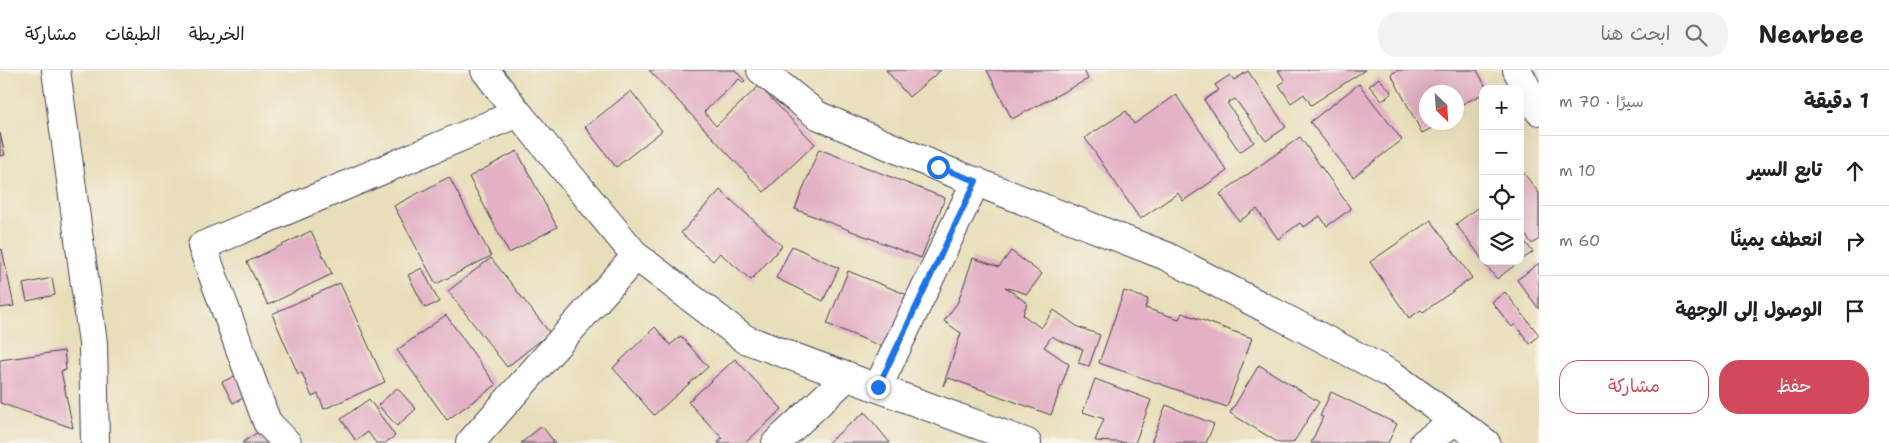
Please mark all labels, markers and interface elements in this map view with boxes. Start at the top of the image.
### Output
search box [1378,12,1728,57]
text: Nearbee [1758,19,1864,51]
text: ابحث هنا [1600,21,1670,46]
icon: search [1682,21,1710,49]
text: مشاركة [25,22,77,46]
text: الطبقات [105,22,161,46]
text: الخريطة [189,22,245,46]
north arrow [1419,85,1464,130]
map controls [1479,85,1524,265]
button: + [1479,85,1524,130]
text: 1 دقيقة [1804,87,1869,115]
text: سيرًا · 70 m [1559,91,1644,112]
button: − [1479,130,1524,175]
route start [927,156,950,179]
text: تابع السير [1748,157,1822,182]
icon: ahead [1841,157,1869,185]
text: 10 m [1559,160,1596,181]
button: locate [1479,175,1524,220]
button: layers [1479,220,1524,265]
text: انعطف يمينًا [1731,227,1822,252]
icon: right [1841,227,1869,255]
text: 60 m [1559,230,1600,251]
text: الوصول إلى الوجهة [1675,297,1822,322]
icon: arrive [1841,297,1869,325]
button: مشاركة [1559,360,1709,414]
button: حفظ [1719,360,1869,414]
route end [867,376,890,399]

